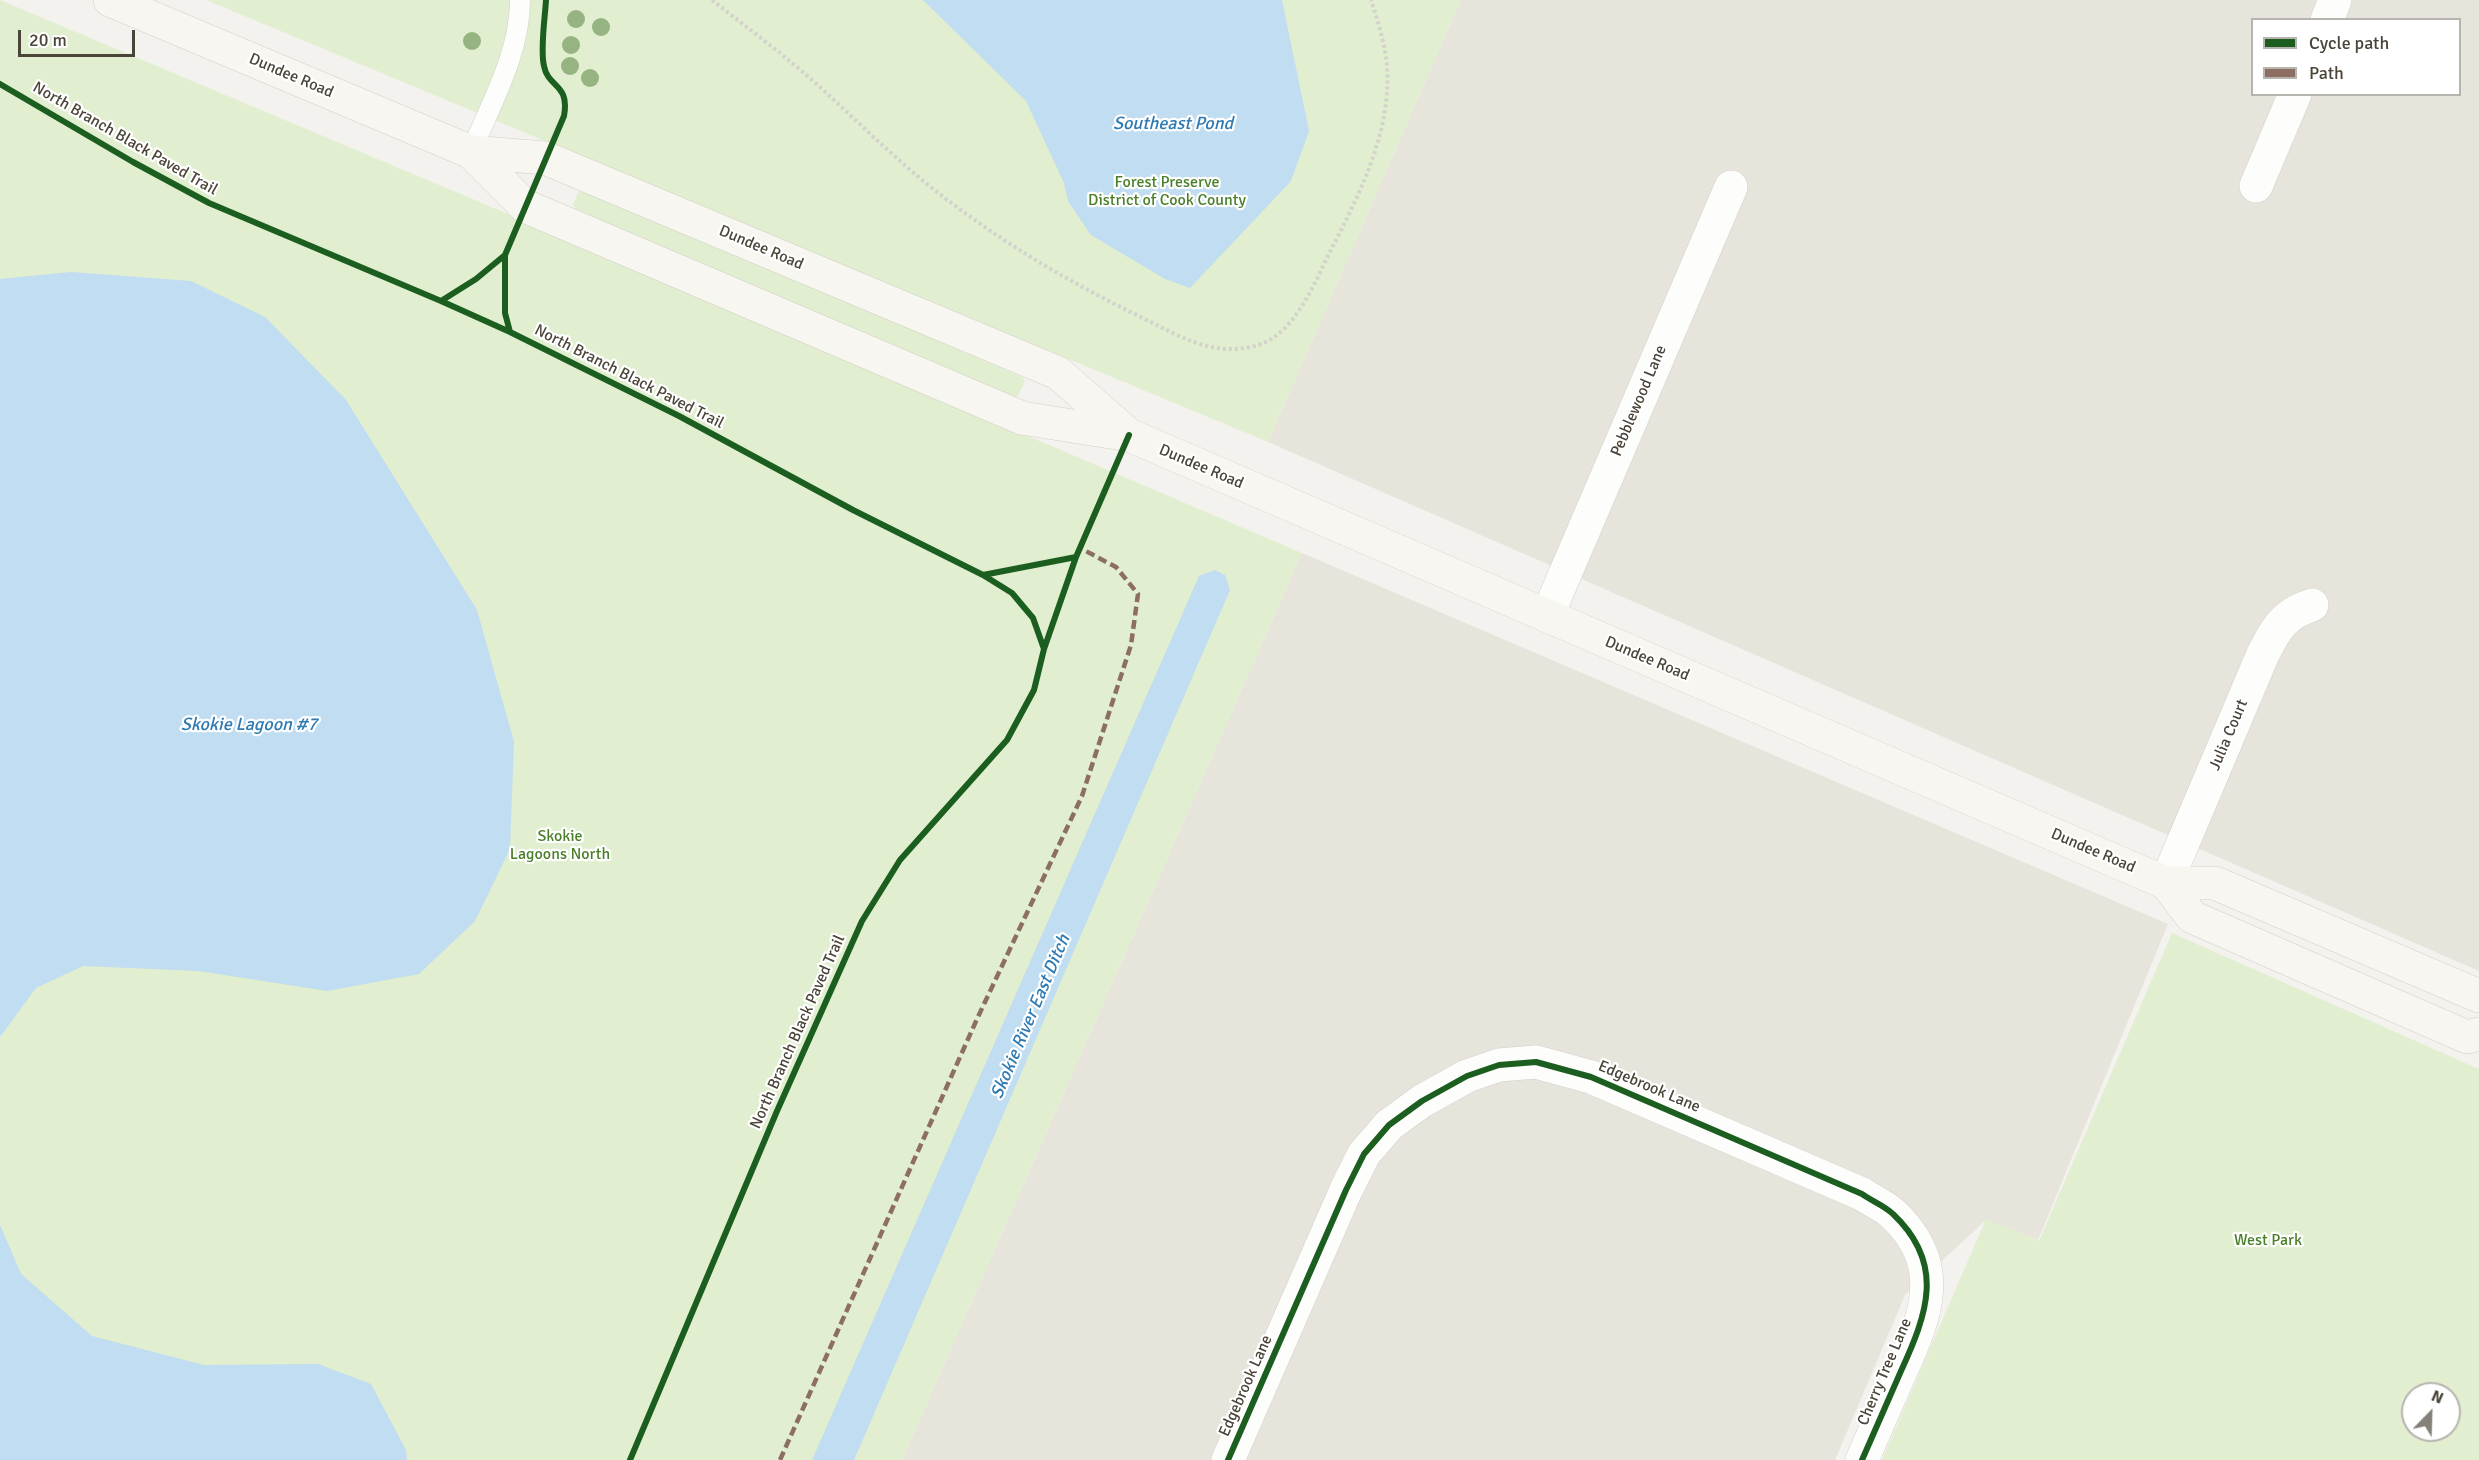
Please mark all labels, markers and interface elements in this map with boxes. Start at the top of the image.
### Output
scale bar [21,18,138,56]
legend [2251,18,2461,96]
text: 20 m [29,29,67,51]
text: Cycle path [2309,32,2389,54]
street label: Dundee Road [246,50,336,102]
text: Path [2309,62,2344,84]
street label: North Branch Black Paved Trail [29,78,221,200]
water label: Southeast Pond [1113,113,1233,135]
park label: Forest Preserve District of Cook County [1088,173,1246,211]
street label: Dundee Road [716,222,806,274]
street label: North Branch Black Paved Trail [531,321,727,433]
street label: Pebblewood Lane [1607,343,1671,459]
street label: Dundee Road [1156,441,1246,493]
street label: Dundee Road [1602,633,1692,685]
street label: Julia Court [2206,697,2252,773]
water label: Skokie Lagoon #7 [181,714,317,736]
street label: Dundee Road [2048,825,2138,877]
park label: Skokie Lagoons North [510,827,610,865]
street label: North Branch Black Paved Trail [746,932,850,1132]
water label: Skokie River East Ditch [987,932,1075,1102]
street label: Edgebrook Lane [1595,1057,1703,1117]
park label: West Park [2234,1231,2302,1251]
street label: Cherry Tree Lane [1854,1315,1916,1429]
street label: Edgebrook Lane [1215,1332,1277,1440]
north arrow [2401,1382,2461,1442]
text: N [2428,1386,2446,1409]

